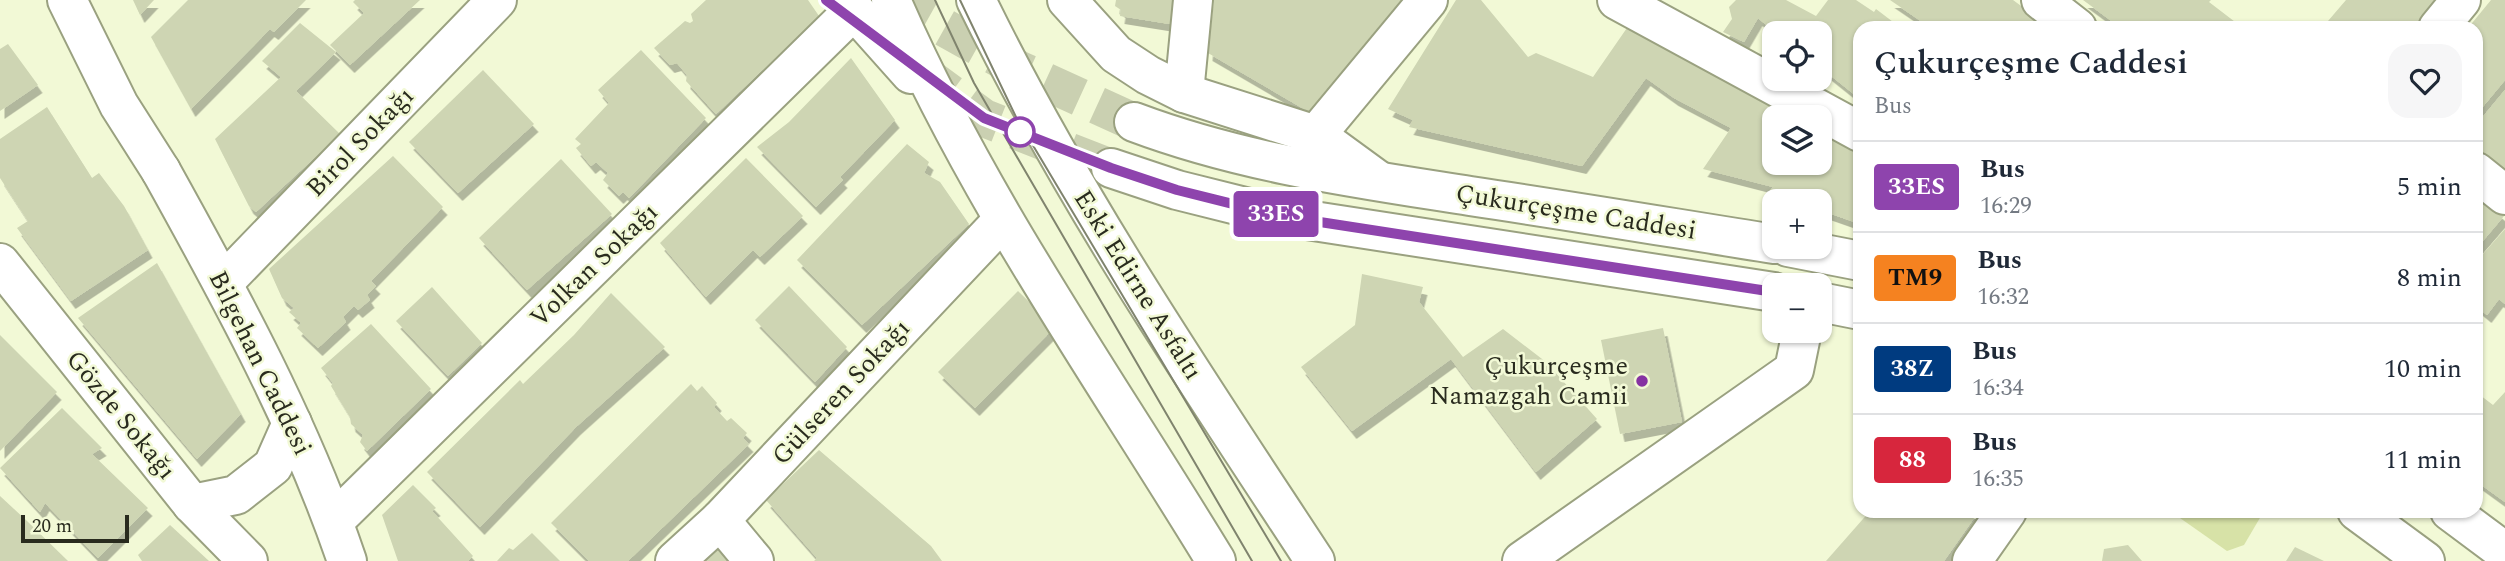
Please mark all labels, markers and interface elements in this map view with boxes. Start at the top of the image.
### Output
map controls [1762,21,1832,343]
button: locate [1762,21,1832,91]
text: Çukurçeşme Caddesi [1874,38,2188,88]
button: heart [2388,44,2462,118]
street label: Birol Sokağı [297,77,423,207]
text: Bus [1874,89,1912,124]
button: layers [1762,105,1832,175]
unlabelled marker [1005,117,1035,147]
text: Bus [1980,149,2025,189]
text: 5 min [2397,167,2462,207]
text: 33ES [1888,169,1945,205]
street label: Çukurçeşme Caddesi [1453,173,1699,251]
street label: Eski Edirne Asfaltı [1063,182,1213,388]
button: + [1762,189,1832,259]
text: 16:29 [1980,189,2032,224]
line badge: 33ES [1227,191,1325,237]
street label: Volkan Sokağı [521,193,667,337]
text: 33ES [1248,196,1305,232]
text: Bus [1977,240,2022,280]
text: 8 min [2397,258,2462,298]
text: TM9 [1888,260,1942,296]
street label: Bilgehan Caddesi [198,264,322,462]
button: − [1762,273,1832,343]
text: 16:32 [1977,280,2029,315]
street label: Gülseren Sokağı [762,310,920,474]
text: Bus [1972,331,2017,371]
street label: Gözde Sokağı [56,341,186,489]
place label: Çukurçeşme Namazgah Camii [1429,346,1628,416]
text: 10 min [2384,349,2462,389]
text: 38Z [1891,351,1934,387]
text: 16:34 [1972,371,2024,406]
marker: Çukurçeşme Namazgah Camii [1634,373,1650,389]
text: Bus [1972,422,2017,462]
text: 11 min [2384,440,2462,480]
text: 88 [1899,442,1926,478]
text: 16:35 [1972,462,2024,497]
scale bar [21,512,130,544]
text: 20 m [32,512,72,541]

